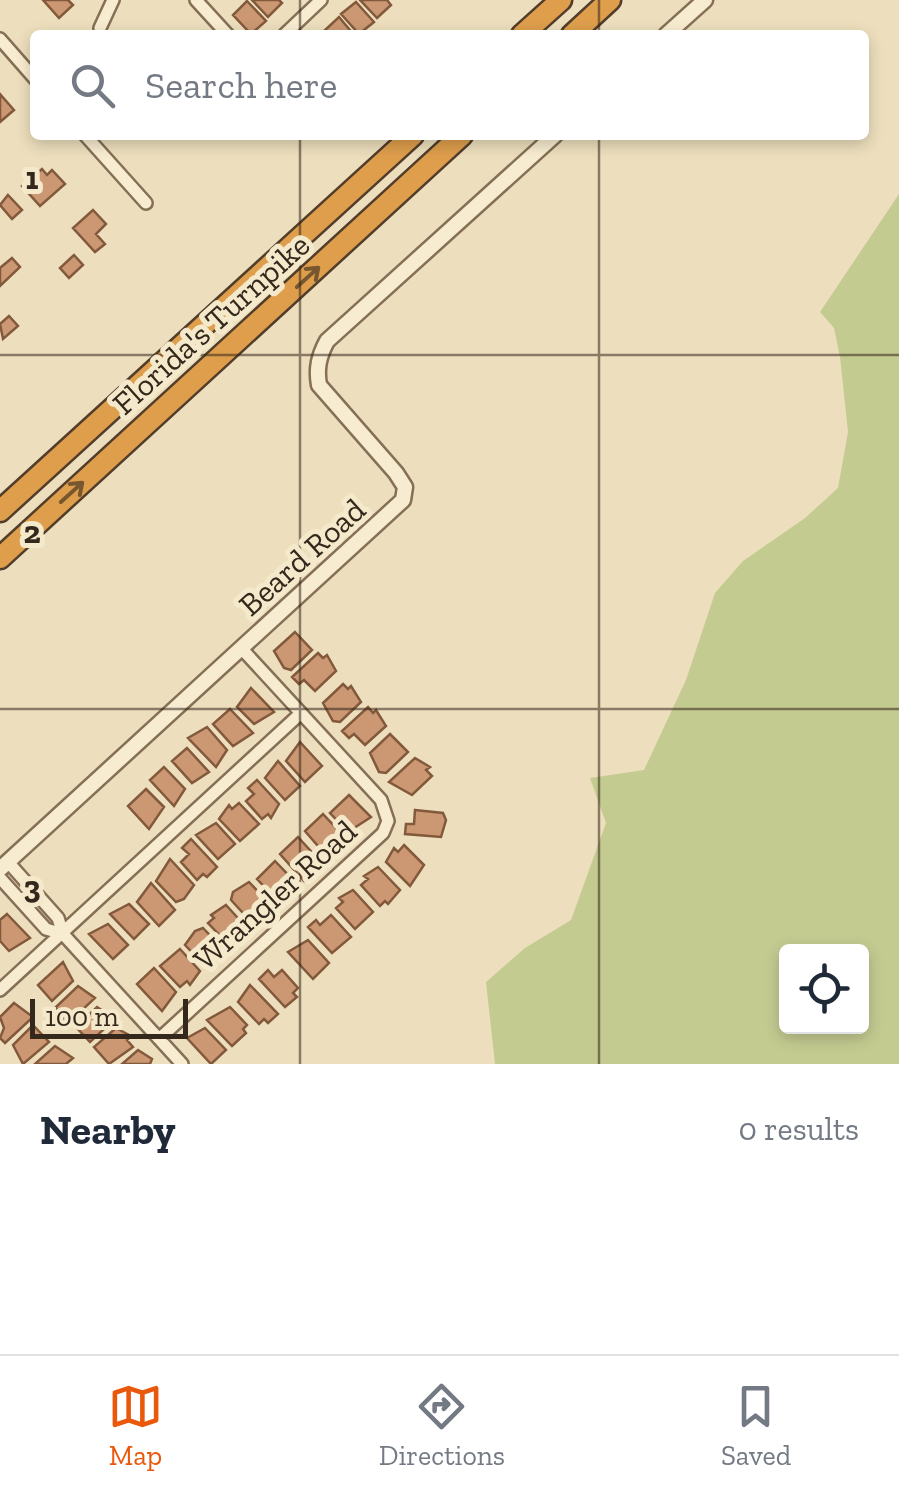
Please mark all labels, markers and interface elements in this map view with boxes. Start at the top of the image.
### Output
search box [30,30,869,140]
icon: search [65,58,120,113]
text: Search here [145,62,337,108]
text: 1 [26,159,39,197]
street label: Florida's Turnpike [105,226,317,422]
one-way arrow [295,266,320,289]
one-way arrow [59,481,84,504]
street label: Beard Road [231,490,373,624]
text: 2 [23,513,41,551]
street label: Wrangler Road [186,812,365,978]
text: 3 [23,868,41,906]
map controls [779,944,869,1034]
button: locate [779,944,869,1034]
scale bar [30,994,188,1038]
text: 100 m [45,1000,119,1033]
text: Nearby [40,1104,176,1155]
text: 0 results [738,1110,859,1148]
tab: Map [108,1379,163,1472]
tab: Directions [379,1379,505,1472]
tab: Saved [721,1379,791,1472]

